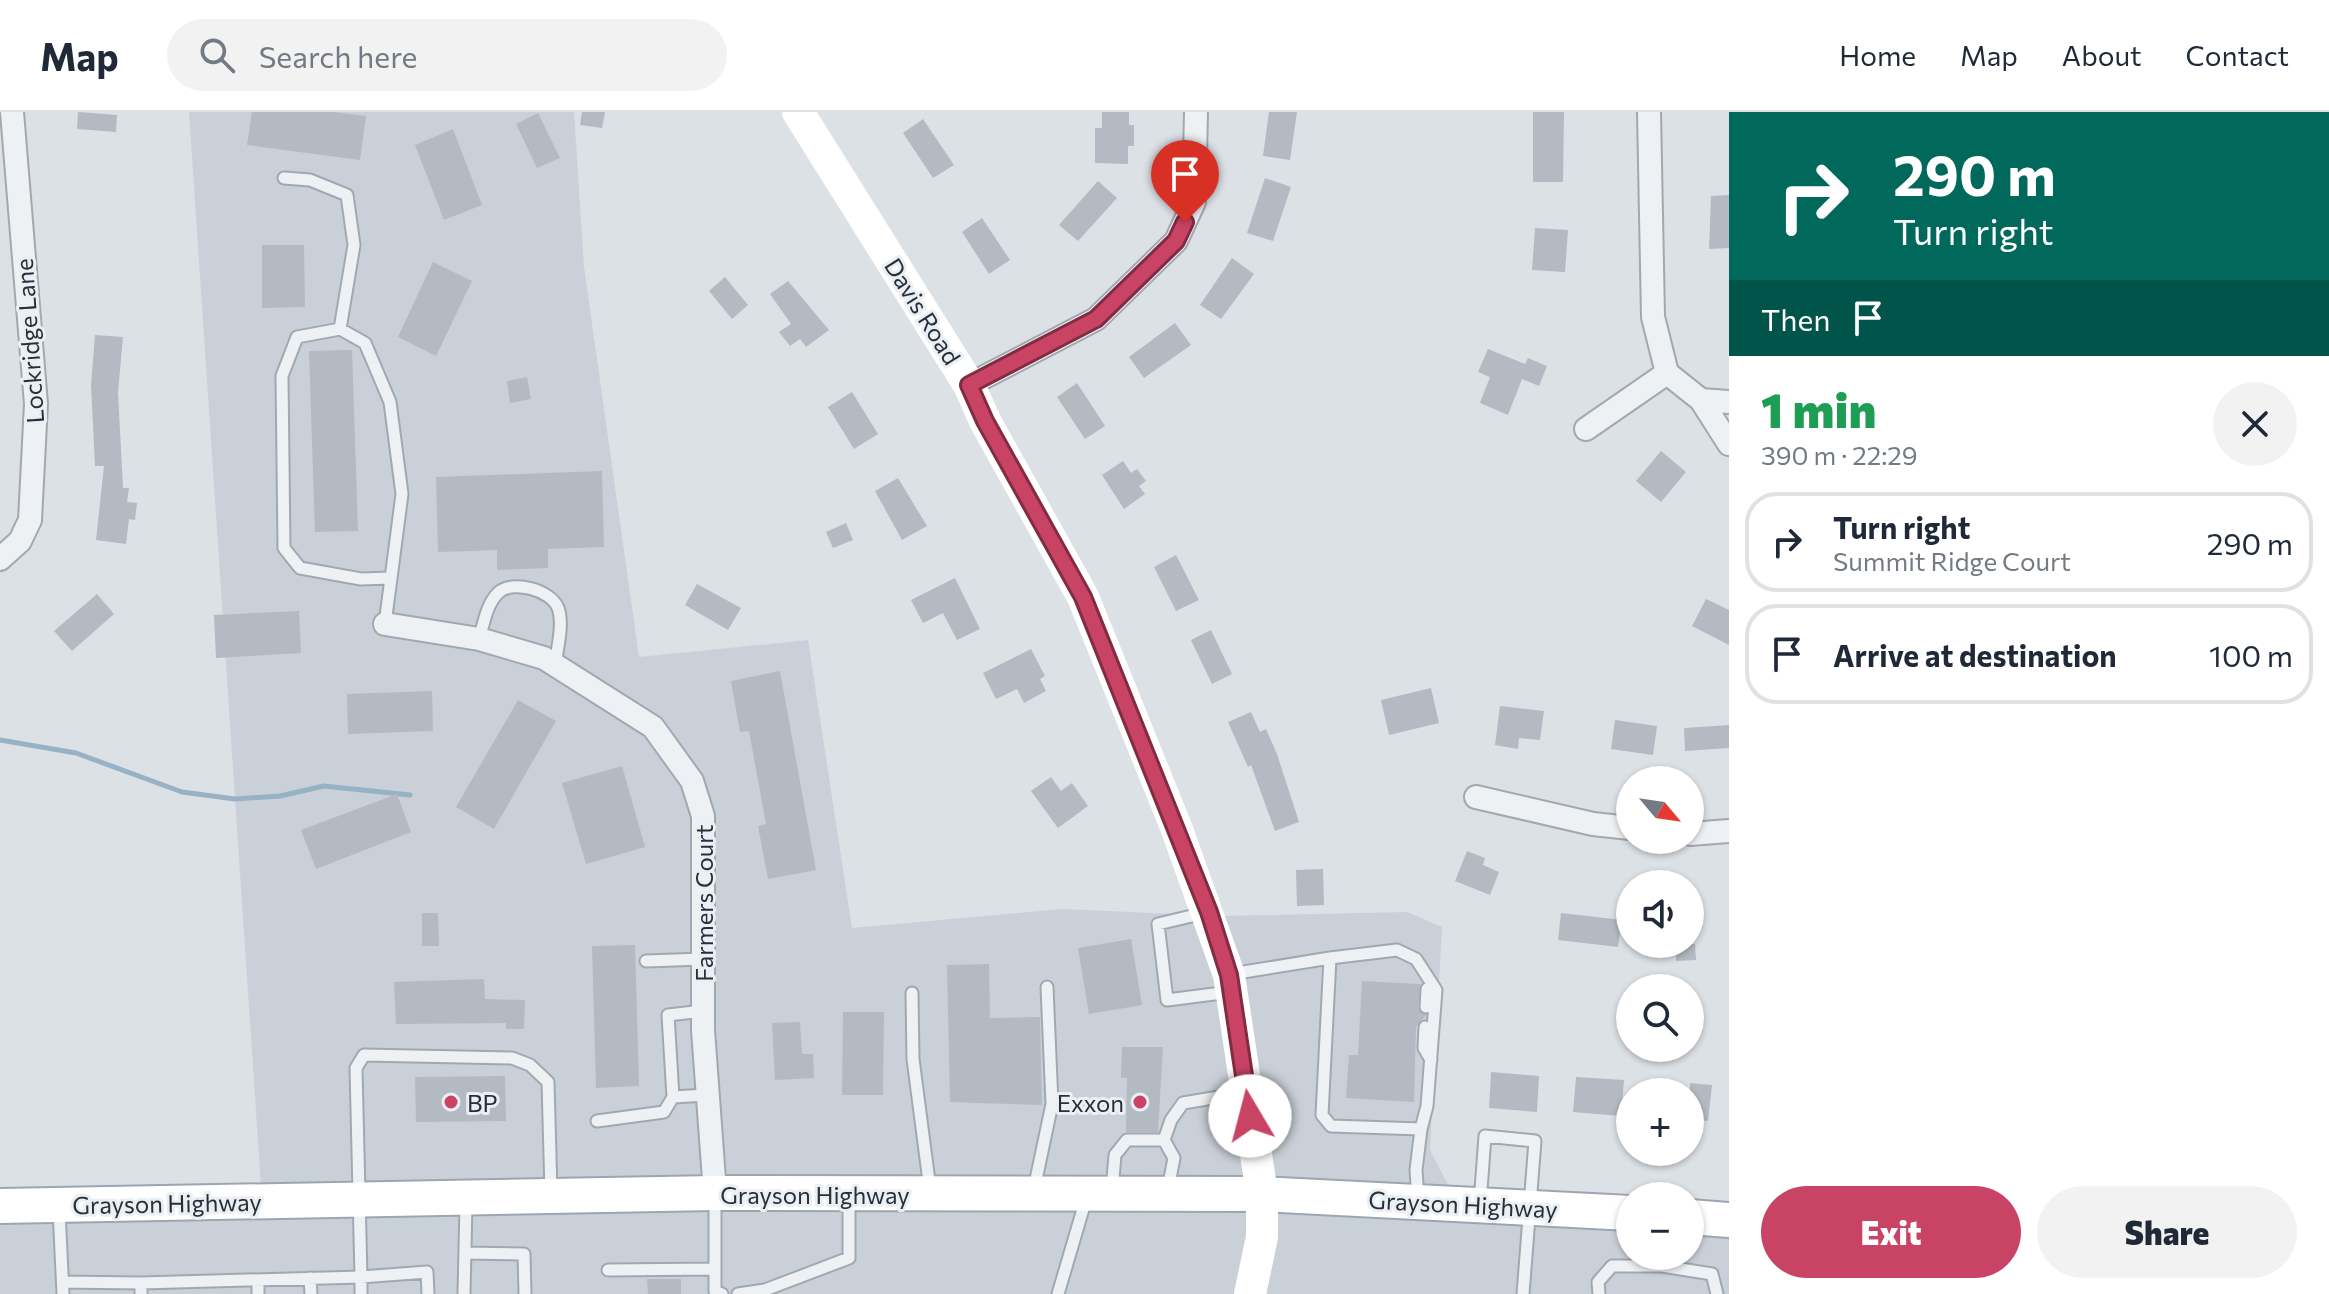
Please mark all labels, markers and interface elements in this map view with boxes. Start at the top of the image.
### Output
search box [167,19,727,91]
text: Map [40,32,119,79]
icon: search [195,33,239,77]
text: Search here [259,37,417,74]
text: Home [1839,38,1916,72]
text: Map [1960,38,2018,72]
text: About [2062,38,2142,72]
text: Contact [2186,38,2289,72]
text: 290 m [1893,139,2056,208]
pin [1151,140,1219,222]
icon: right [1761,144,1865,248]
icon: arrive [1163,152,1207,196]
text: Turn right [1893,208,2054,252]
street label: Davis Road [879,252,967,370]
street label: Lockridge Lane [9,258,49,424]
icon: arrive [1846,296,1890,340]
text: Then [1761,300,1830,337]
text: 1 min [1761,379,1876,438]
button: close [2213,382,2297,466]
text: 390 m · 22:29 [1761,439,1917,470]
text: Turn right [1833,508,1970,545]
icon: right [1765,520,1809,564]
text: 290 m [2207,524,2293,561]
text: Summit Ridge Court [1833,545,2071,576]
icon: arrive [1765,632,1809,676]
text: Arrive at destination [1833,636,2117,673]
text: 100 m [2209,636,2293,673]
north arrow [1616,766,1704,854]
map controls [1616,766,1704,1270]
street label: Farmers Court [689,824,718,982]
button: sound [1616,870,1704,958]
button: search [1616,974,1704,1062]
position arrow [1208,1074,1292,1158]
button: + [1616,1078,1704,1166]
place label: BP [467,1088,498,1117]
place label: Exxon [1057,1088,1124,1117]
marker: BP [442,1093,460,1111]
marker: Exxon [1131,1093,1149,1111]
street label: Grayson Highway [720,1180,910,1209]
button: − [1616,1182,1704,1270]
street label: Grayson Highway [1368,1185,1558,1223]
button: Exit [1761,1186,2021,1278]
button: Share [2037,1186,2297,1278]
street label: Grayson Highway [72,1187,262,1219]

